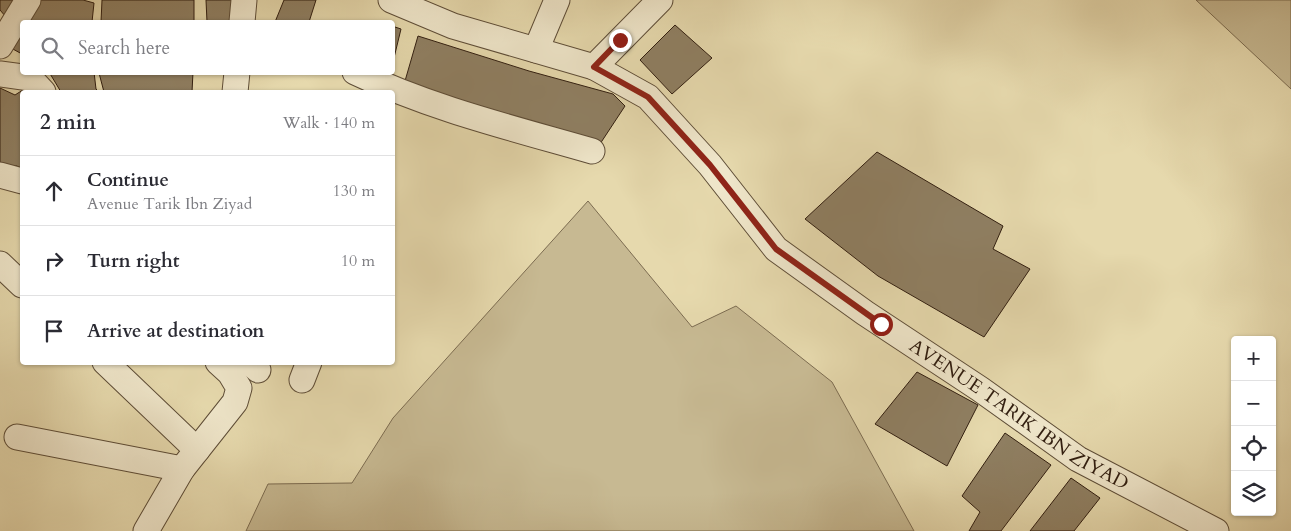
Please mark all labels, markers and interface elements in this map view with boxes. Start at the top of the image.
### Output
search box [20,20,395,75]
route end [609,29,632,52]
icon: search [38,34,66,62]
text: Search here [78,35,170,61]
text: 2 min [40,108,96,137]
text: Walk · 140 m [283,112,375,134]
text: Continue [87,167,169,193]
icon: ahead [40,177,68,205]
text: 130 m [333,180,375,202]
text: Avenue Tarik Ibn Ziyad [87,193,252,215]
icon: right [40,247,68,275]
text: Turn right [87,248,179,274]
text: 10 m [341,250,375,272]
route start [870,313,893,336]
icon: arrive [40,317,68,345]
text: Arrive at destination [87,318,264,344]
street label: AVENUE TARIK IBN ZIYAD [904,333,1133,496]
map controls [1231,336,1276,516]
button: + [1231,336,1276,381]
button: − [1231,381,1276,426]
button: locate [1231,426,1276,471]
button: layers [1231,471,1276,516]

